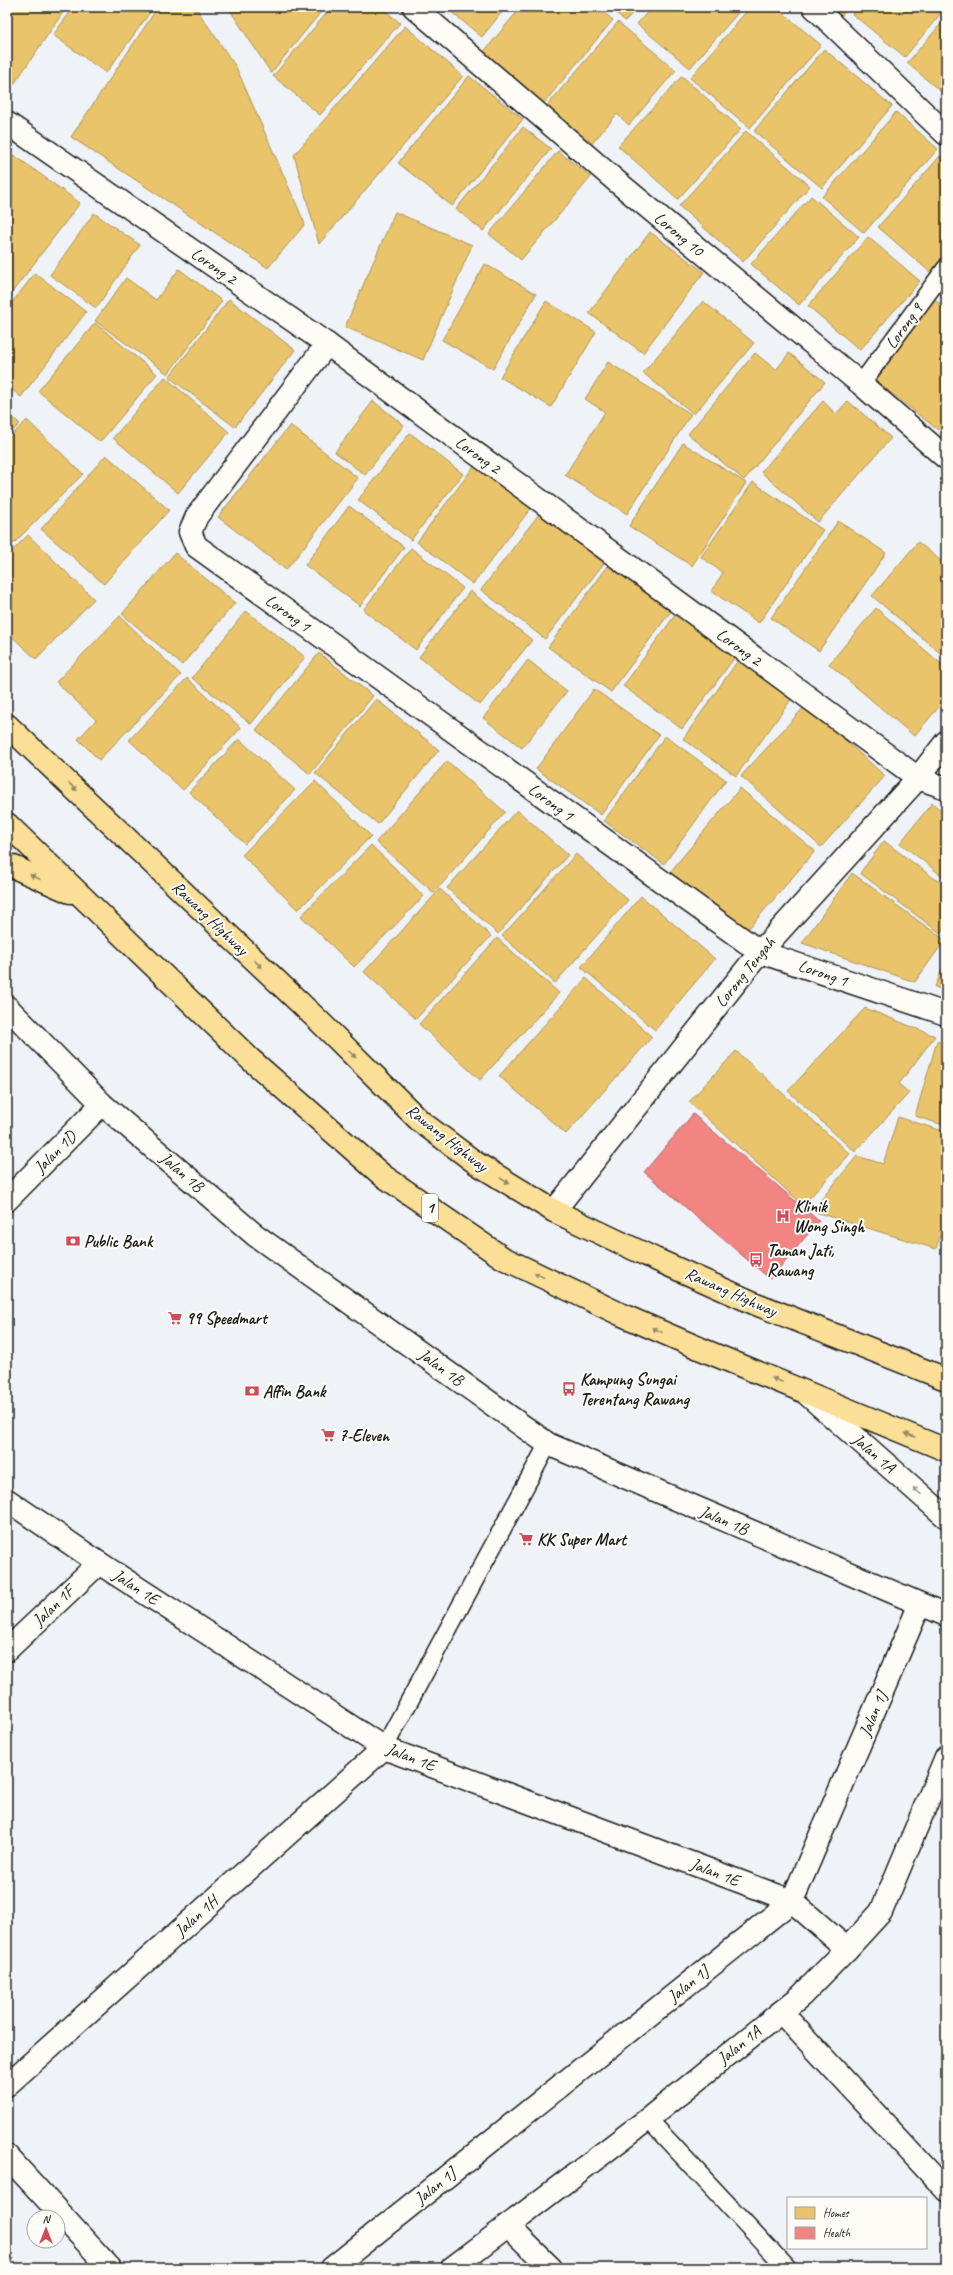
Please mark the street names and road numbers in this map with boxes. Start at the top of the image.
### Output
street label: Lorong 10 [650,207,709,262]
street label: Lorong 2 [187,243,242,290]
street label: Lorong 9 [881,298,928,353]
street label: Lorong 2 [451,432,506,479]
street label: Lorong 1 [261,590,316,637]
street label: Lorong 2 [712,624,767,671]
street label: Lorong 1 [524,779,579,826]
street label: Rawang Highway [168,876,253,960]
street label: Lorong Tengah [710,932,780,1011]
street label: Lorong 1 [796,955,852,992]
street label: Rawang Highway [402,1100,493,1177]
street label: Jalan 1D [29,1125,82,1178]
street label: Jalan 1B [155,1147,209,1197]
road number: 1 [422,1194,438,1222]
street label: Rawang Highway [682,1263,781,1322]
street label: Jalan 1B [414,1343,468,1391]
street label: Jalan 1A [847,1428,901,1478]
street label: Jalan 1B [696,1500,752,1540]
street label: Jalan 1E [108,1564,165,1611]
street label: Jalan 1F [27,1578,81,1631]
street label: Jalan 1J [854,1686,893,1741]
street label: Jalan 1E [383,1738,440,1777]
street label: Jalan 1E [687,1853,744,1892]
street label: Jalan 1H [169,1889,225,1942]
street label: Jalan 1J [662,1959,715,2008]
street label: Jalan 1A [712,2020,766,2070]
street label: Jalan 1J [409,2161,462,2210]

